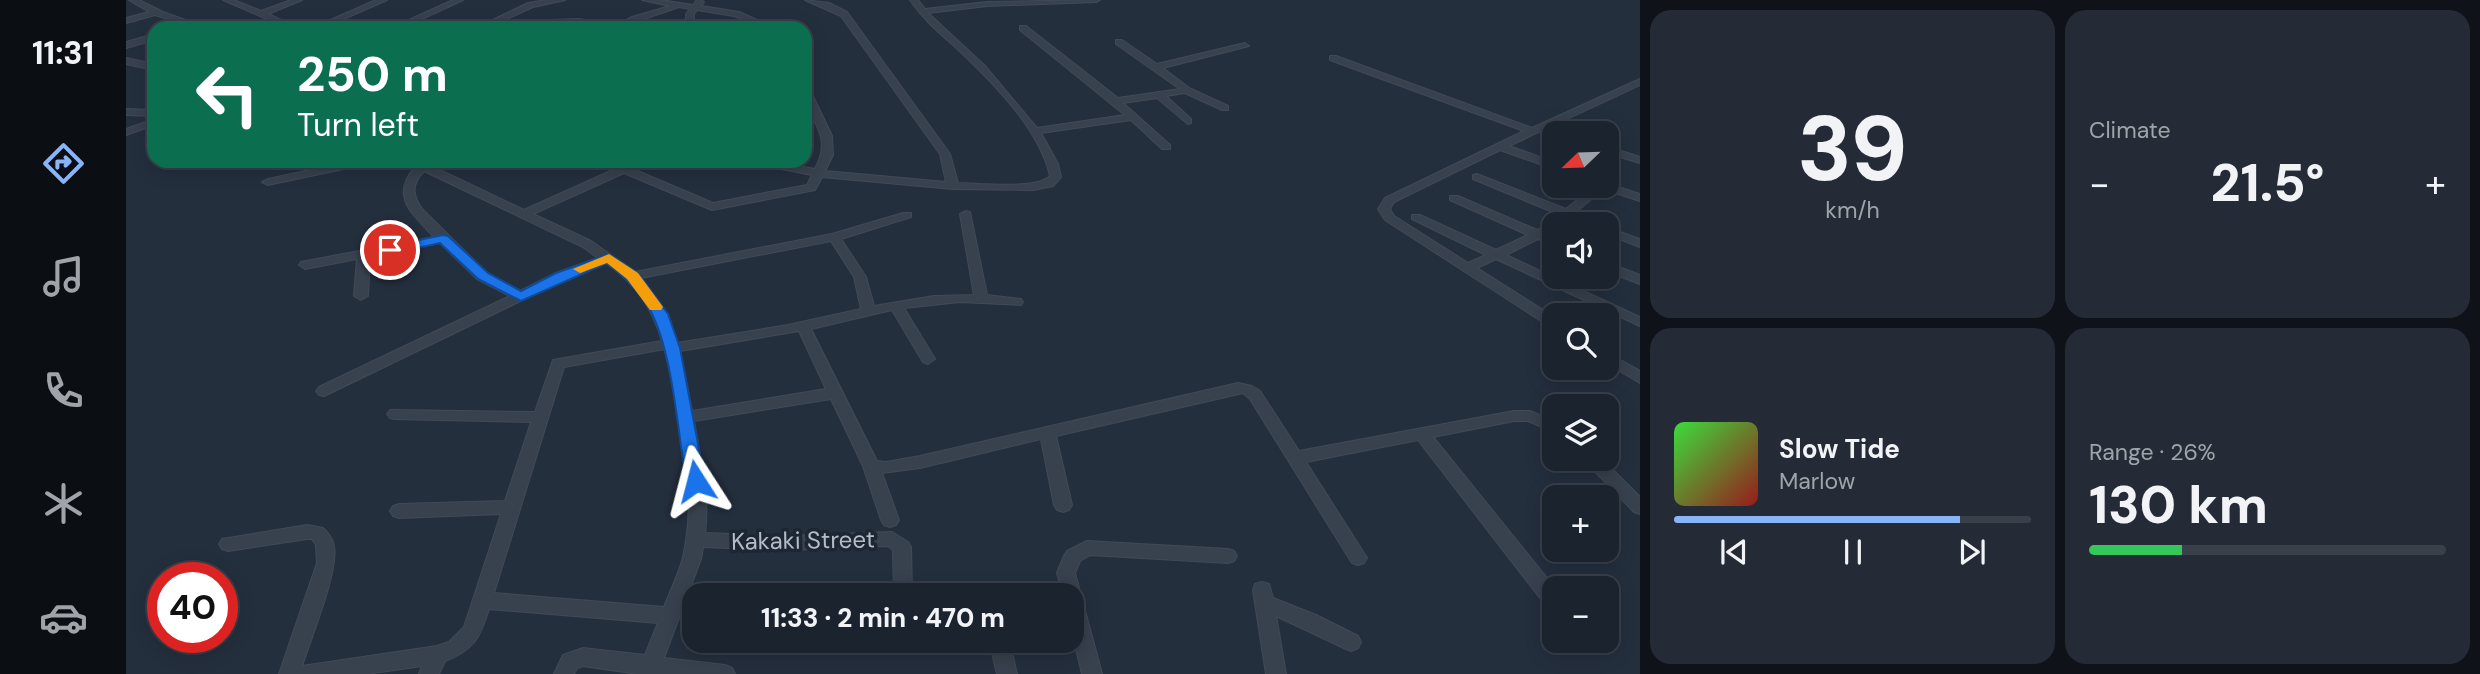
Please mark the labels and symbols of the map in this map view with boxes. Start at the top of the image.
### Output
north arrow [1542,121,1619,198]
pin [360,220,420,280]
position arrow [659,444,733,518]
street label: Kakaki Street [731,523,875,557]
speed limit sign: 40 [147,562,238,653]

